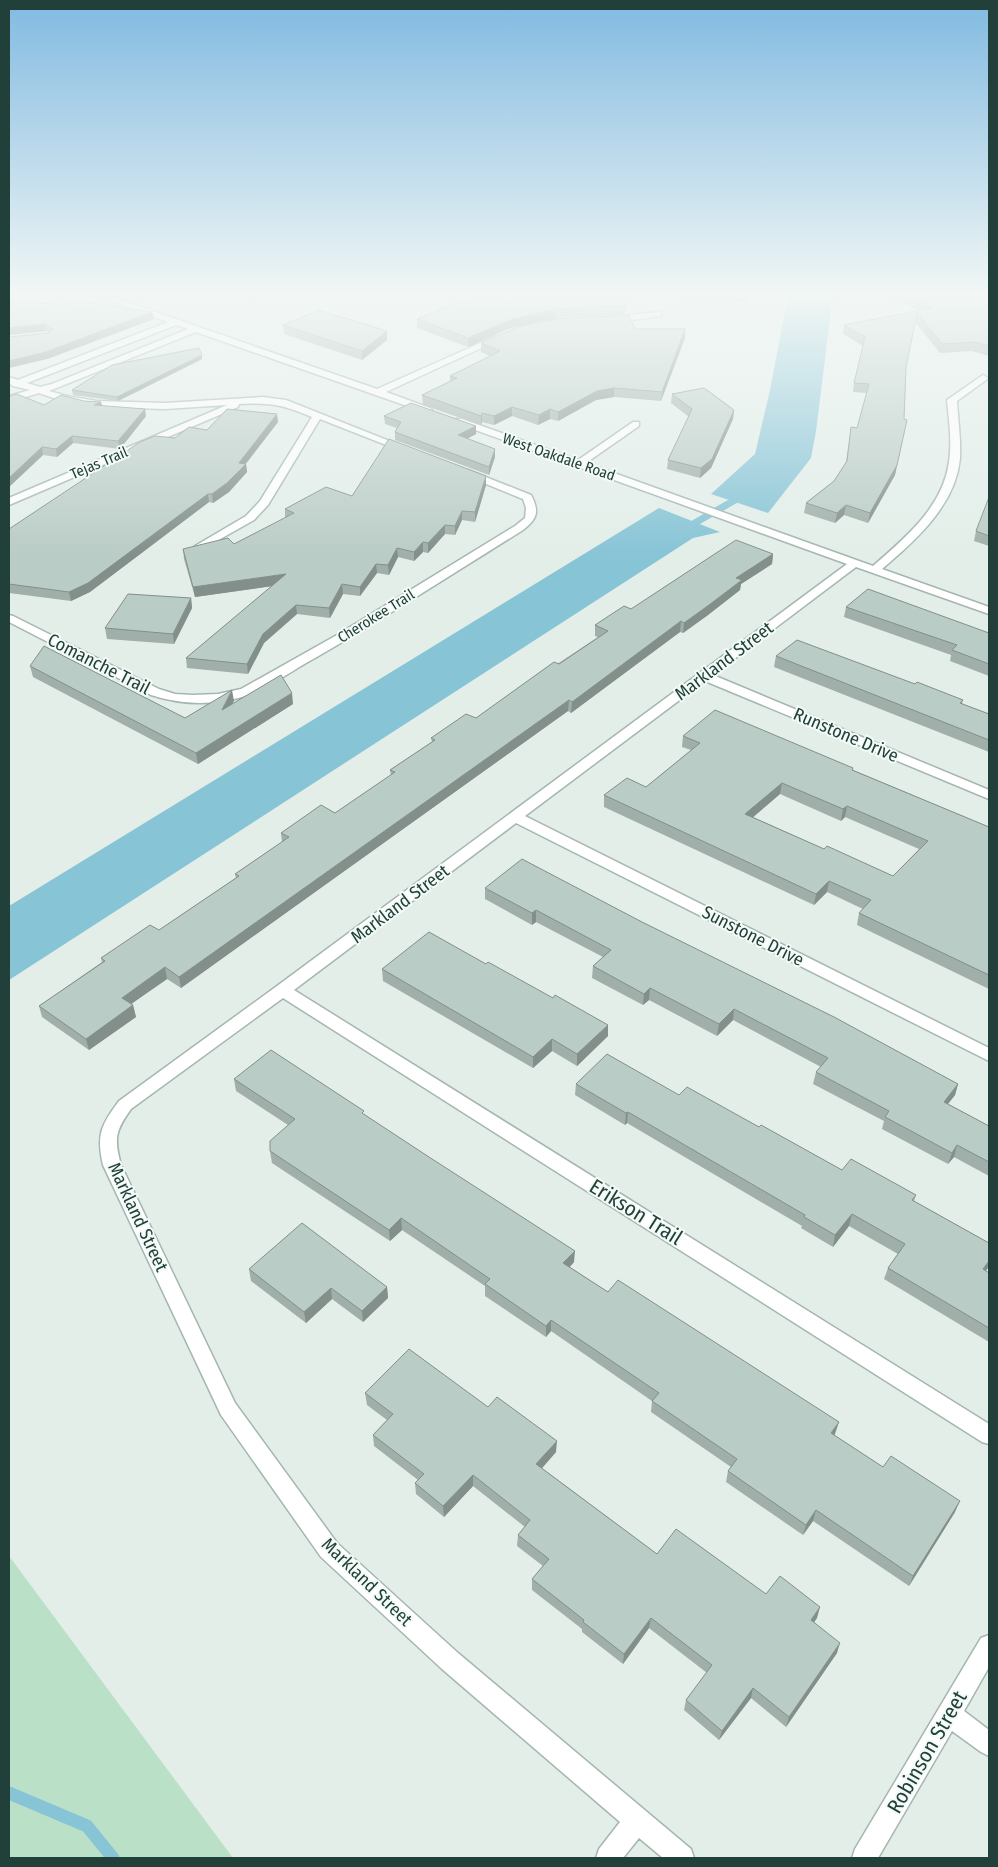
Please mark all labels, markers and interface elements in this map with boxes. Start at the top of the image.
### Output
street label: West Oakdale Road [500,429,618,485]
street label: Tejas Trail [67,443,131,483]
street label: Cherokee Trail [334,585,418,647]
street label: Markland Street [670,617,778,705]
street label: Comanche Trail [44,629,154,699]
street label: Runstone Drive [790,703,902,767]
street label: Markland Street [346,860,454,948]
street label: Sunstone Drive [698,901,808,971]
street label: Markland Street [103,1159,173,1275]
street label: Erikson Trail [585,1173,688,1251]
street label: Markland Street [317,1533,417,1631]
street label: Robinson Street [881,1686,973,1818]

